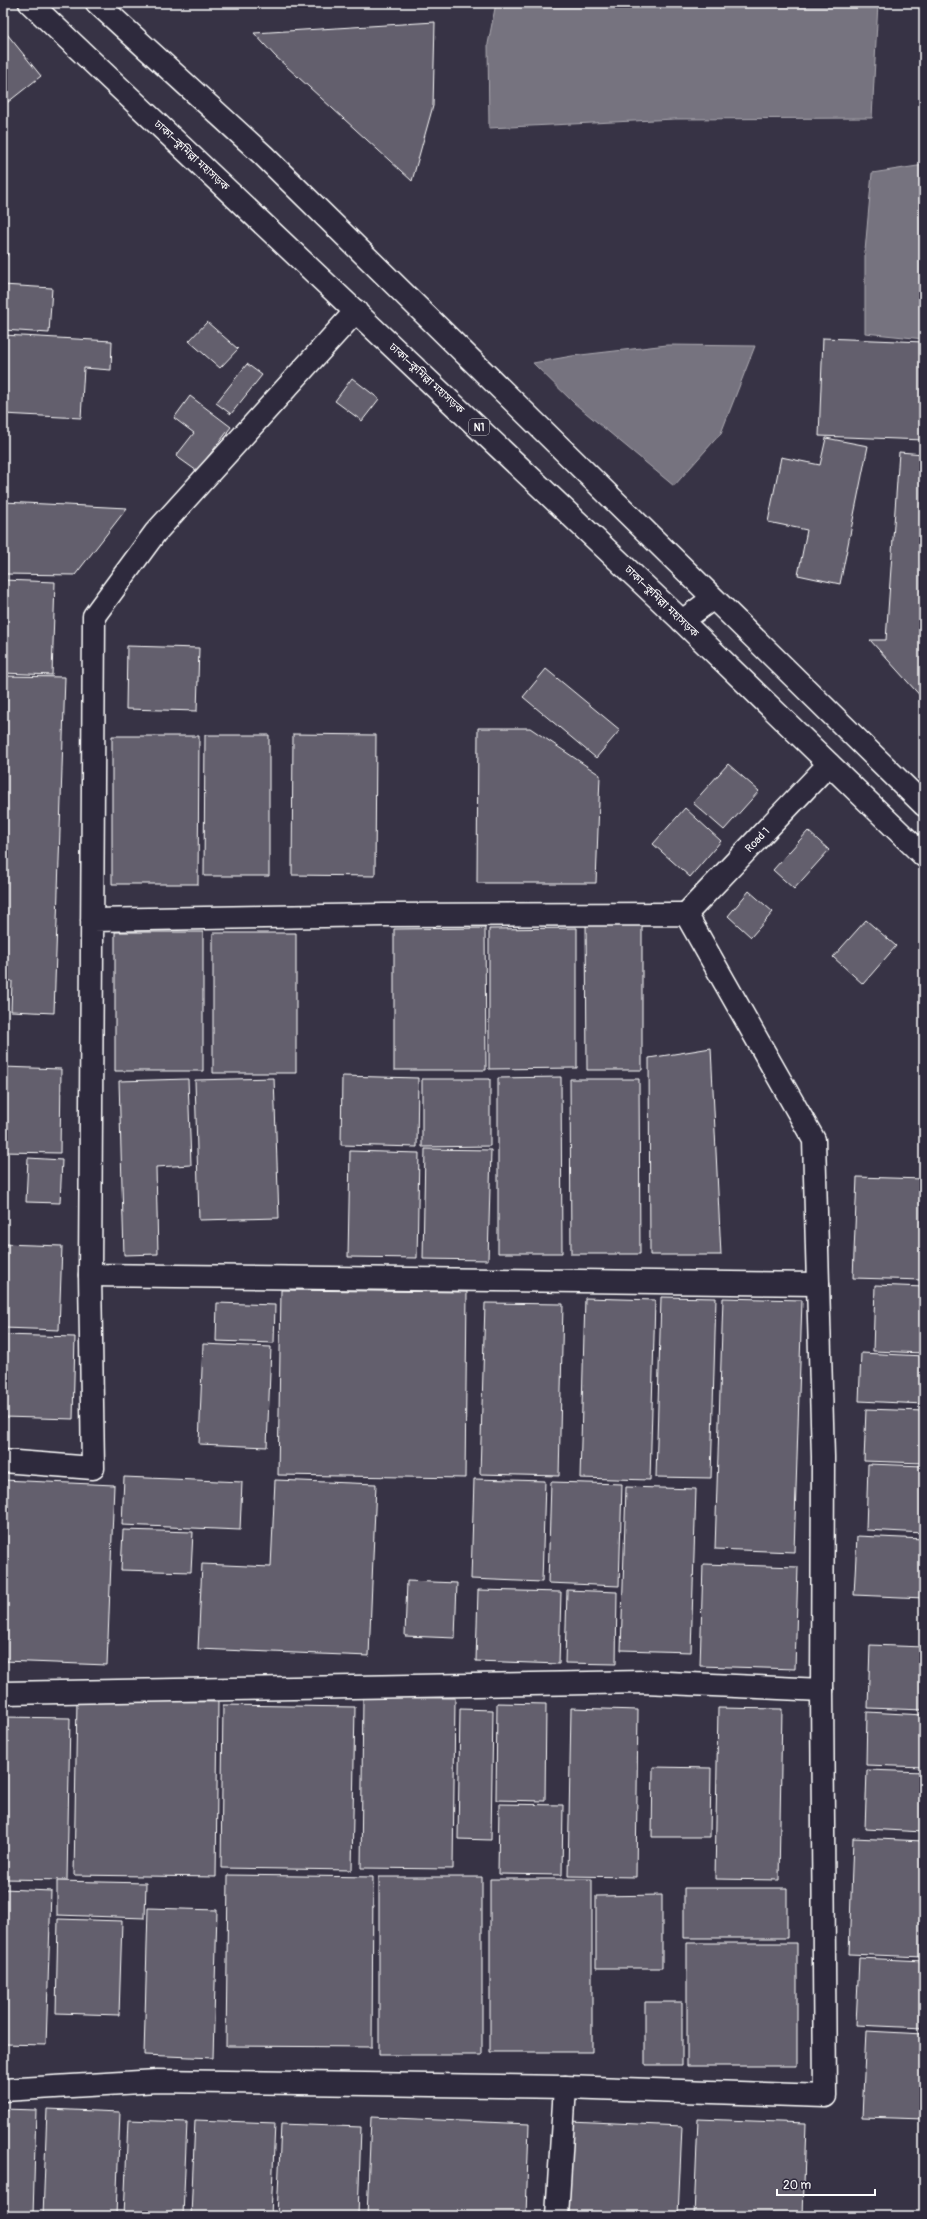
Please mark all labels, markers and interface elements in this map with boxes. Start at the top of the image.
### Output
street label: ঢাকা–কুমিল্লা মহাসড়ক [151,117,232,193]
street label: ঢাকা–কুমিল্লা মহাসড়ক [386,340,467,416]
road number: N1 [469,419,489,435]
street label: ঢাকা–কুমিল্লা মহাসড়ক [621,562,701,640]
street label: Road 1 [743,825,772,855]
scale bar [777,2171,875,2197]
text: 20 m [783,2178,812,2193]

